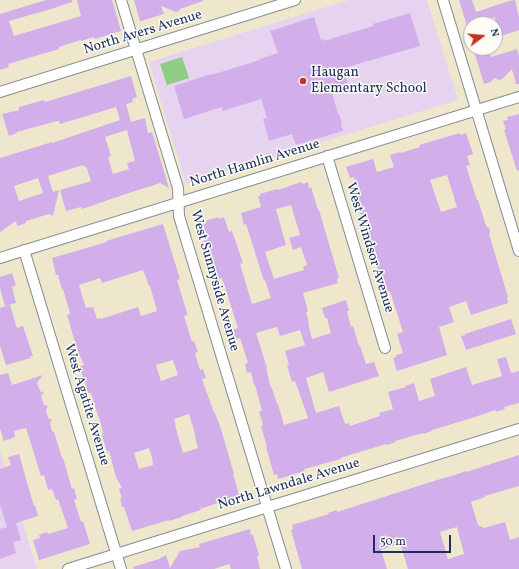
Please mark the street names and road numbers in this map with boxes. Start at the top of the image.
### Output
street label: North Avers Avenue [82,7,204,59]
street label: North Hamlin Avenue [188,136,322,192]
street label: West Windsor Avenue [341,181,397,315]
street label: West Sunnyside Avenue [186,209,242,353]
street label: West Agatite Avenue [60,342,112,468]
street label: North Lawndale Avenue [216,455,362,515]

